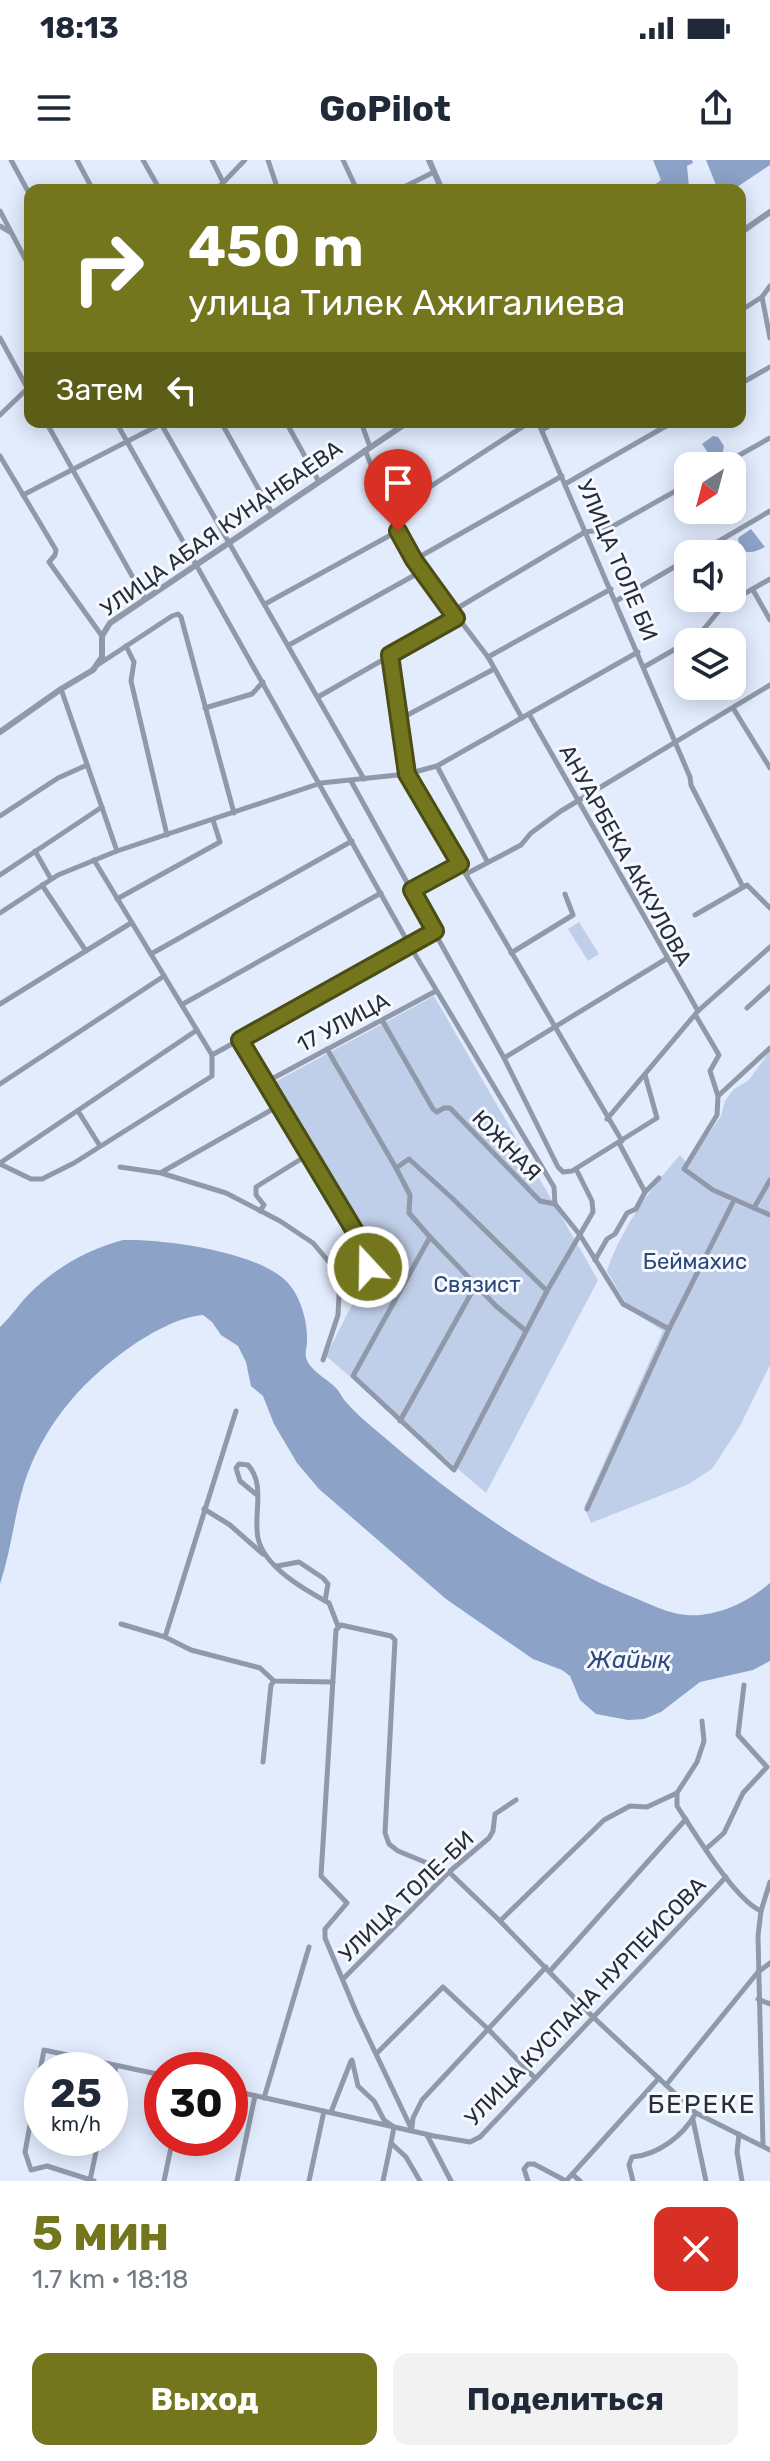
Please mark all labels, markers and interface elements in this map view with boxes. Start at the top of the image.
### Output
text: 18:13 [40,10,119,46]
icon: menu [32,86,76,130]
icon: share [694,86,738,130]
text: GoPilot [319,87,451,130]
text: 450 m [188,214,364,280]
icon: right [56,216,160,320]
text: улица Тилек Ажигалиева [188,281,625,324]
icon: left [160,368,204,412]
text: Затем [56,372,144,408]
street label: УЛИЦА АБАЯ КУНАНБАЕВА [95,434,347,622]
pin [364,449,432,531]
north arrow [674,452,746,524]
map controls [674,452,746,700]
icon: arrive [376,461,420,505]
street label: УЛИЦА ТОЛЕ БИ [571,476,664,645]
button: sound [674,540,746,612]
button: layers [674,628,746,700]
street label: АНУАРБЕКА АККУЛОВА [553,740,698,971]
street label: 17 УЛИЦА [292,987,394,1058]
street label: ЮЖНАЯ [466,1104,547,1186]
position arrow [326,1225,410,1309]
park label: Беймахис [643,1248,747,1275]
park label: Связист [433,1271,521,1298]
water label: Жайық [587,1646,671,1674]
street label: УЛИЦА ТОЛЕ-БИ [333,1825,479,1968]
street label: УЛИЦА КУСПАНА НУРПЕИСОВА [459,1871,712,2131]
speed limit sign: 30 [144,2052,248,2156]
text: 25 [50,2070,102,2117]
district label: БЕРЕКЕ [647,2089,757,2120]
text: km/h [51,2112,101,2136]
text: 5 мин [32,2205,169,2262]
button: close [654,2207,738,2291]
text: 1.7 km · 18:18 [32,2264,188,2295]
button: Выход [32,2353,377,2445]
button: Поделиться [393,2353,738,2445]

